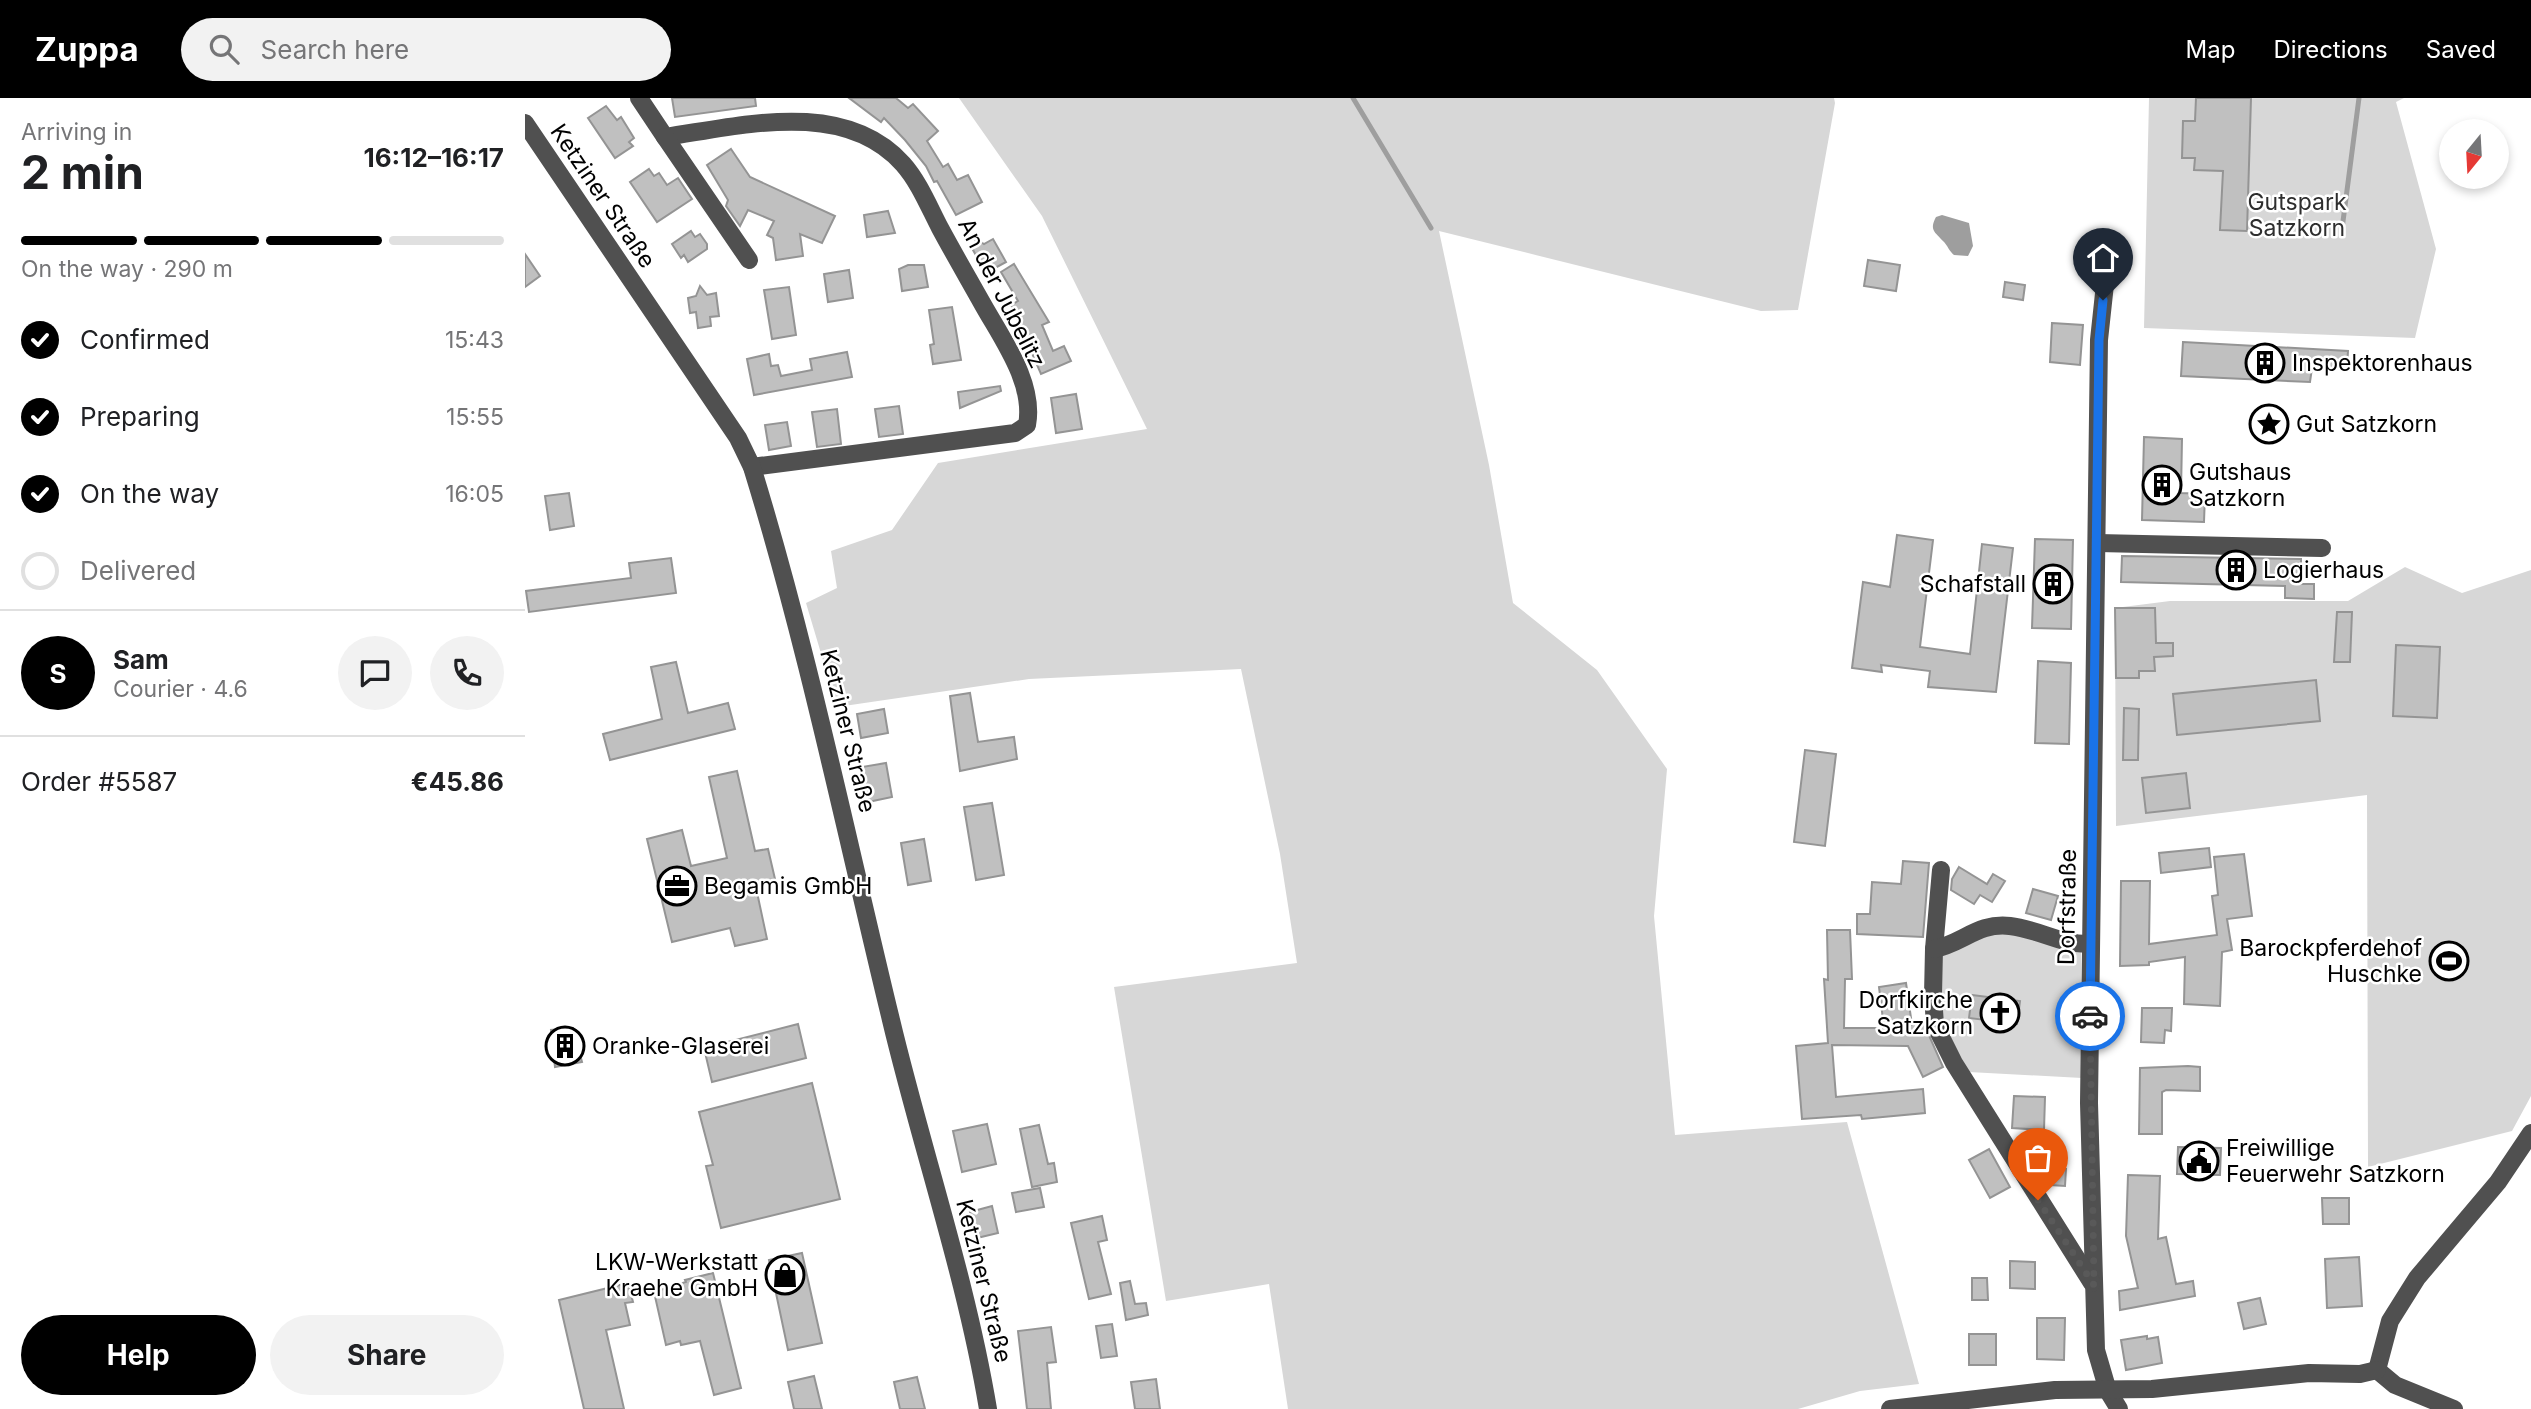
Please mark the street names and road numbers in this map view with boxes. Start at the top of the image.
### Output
street label: Ketziner Straße [545,119,661,273]
street label: An der Jubelitz [952,214,1052,372]
street label: Ketziner Straße [814,646,882,816]
street label: Dorfstraße [2052,849,2082,965]
street label: Ketziner Straße [950,1196,1018,1366]

